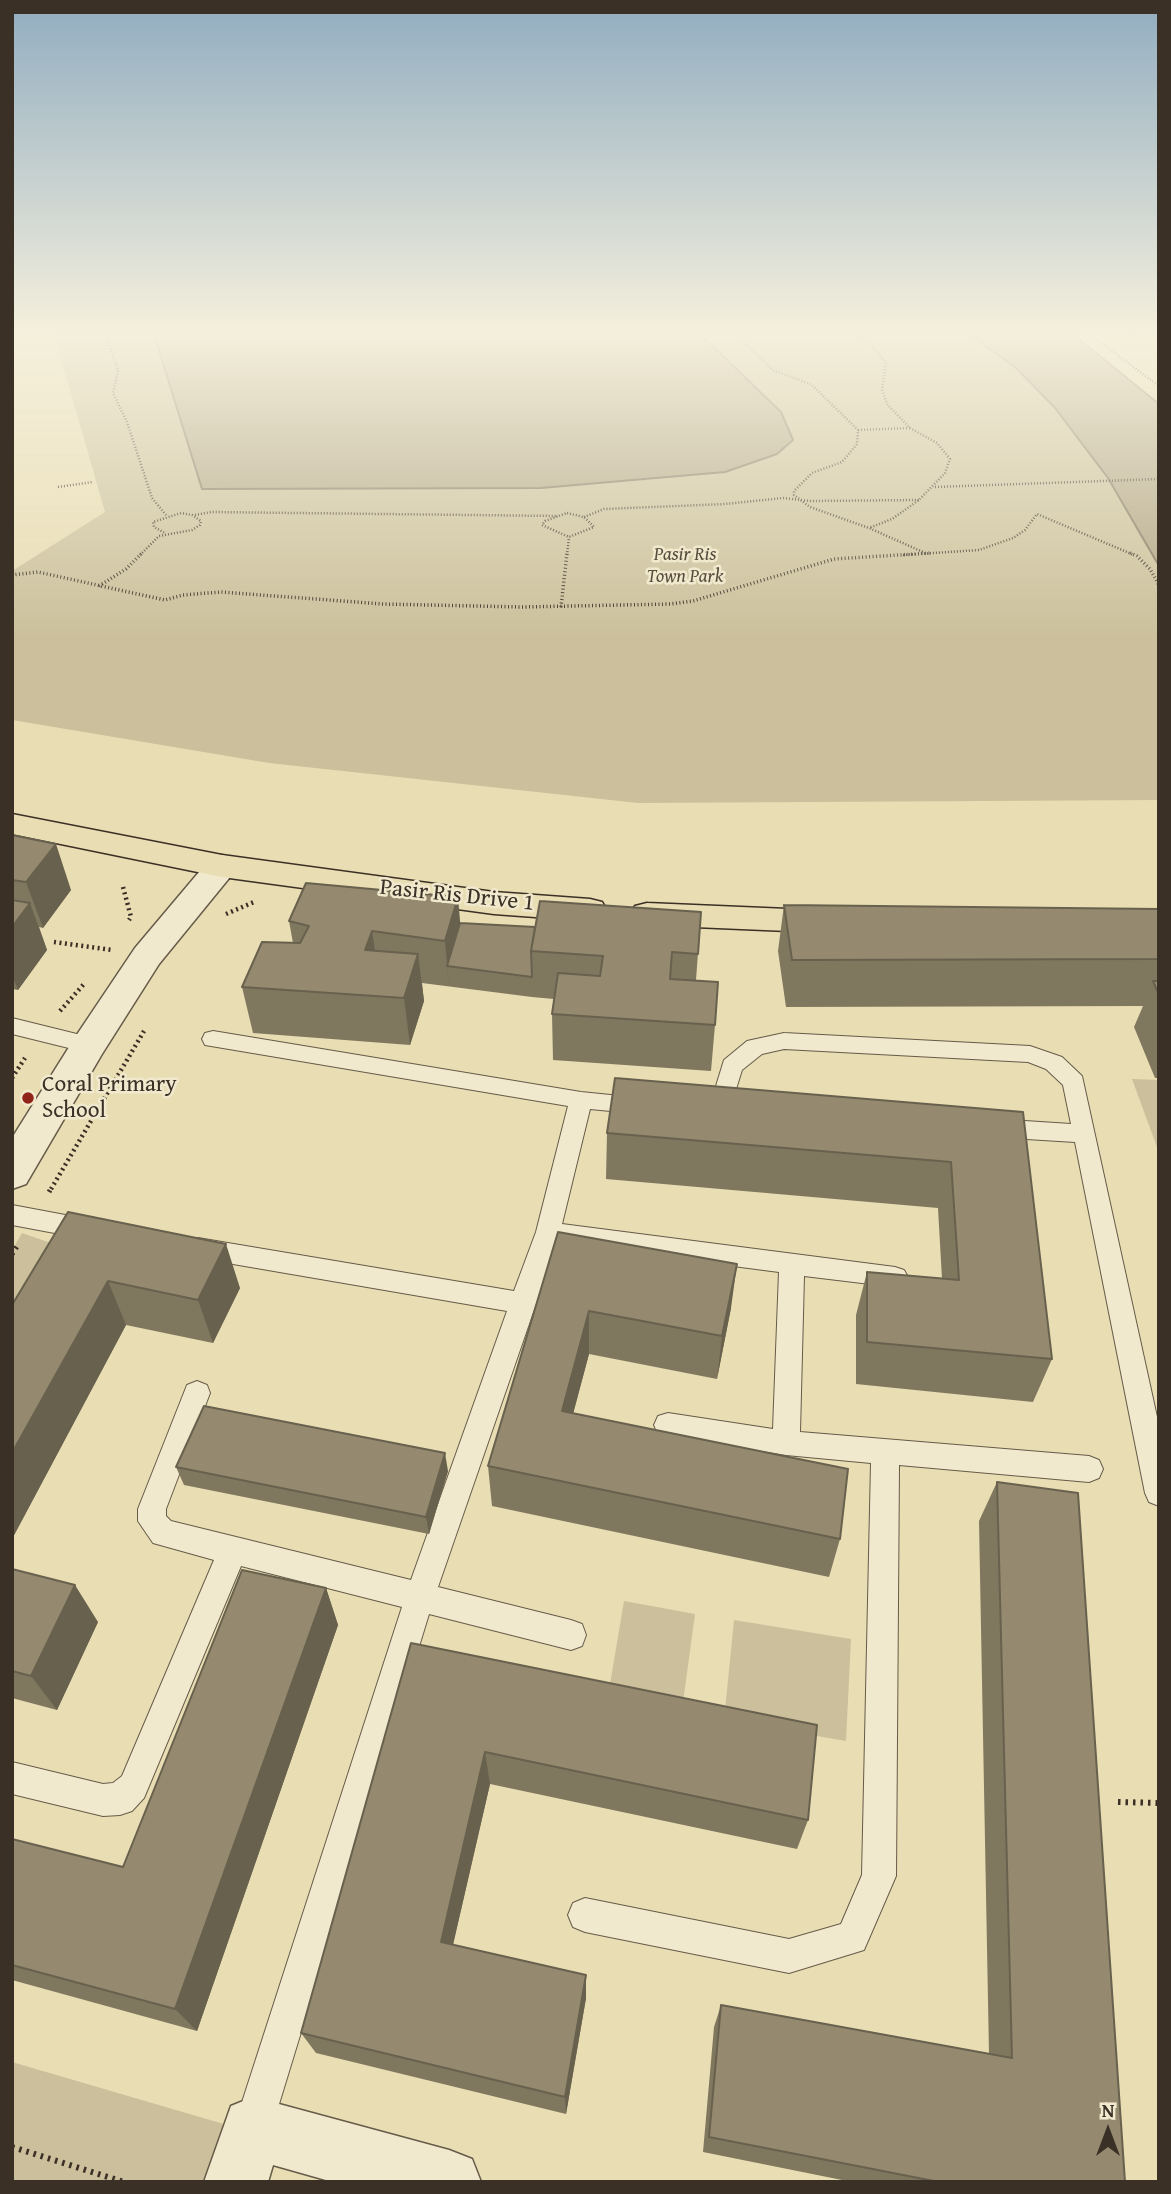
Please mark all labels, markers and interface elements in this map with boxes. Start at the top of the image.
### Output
park label: Pasir Ris Town Park [647,544,723,588]
street label: Pasir Ris Drive 1 [378,874,536,918]
place label: Coral Primary School [42,1071,177,1125]
marker: Coral Primary School [20,1090,36,1106]
north arrow [1073,2096,1143,2166]
text: N [1102,2096,1114,2124]

